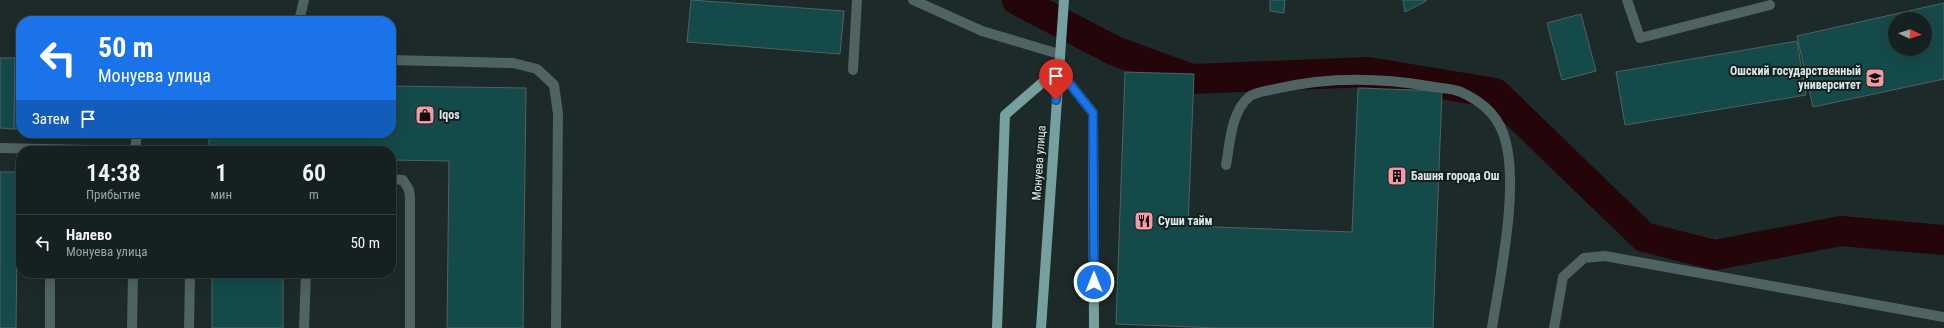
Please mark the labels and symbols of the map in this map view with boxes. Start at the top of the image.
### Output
north arrow [1888,12,1932,56]
pin [1039,59,1073,100]
place label: Ошский государственный университет [1730,64,1862,92]
school or university icon: Ошский государственный университет [1864,67,1886,89]
shop icon: Iqos [414,104,436,126]
place label: Iqos [439,108,460,122]
street label: Монуева улица [1029,125,1049,201]
building icon: Башня города Ош [1386,165,1408,187]
place label: Башня города Ош [1411,169,1499,183]
restaurant icon: Суши тайм [1133,210,1155,232]
place label: Суши тайм [1158,214,1213,228]
position arrow [1073,261,1115,303]

